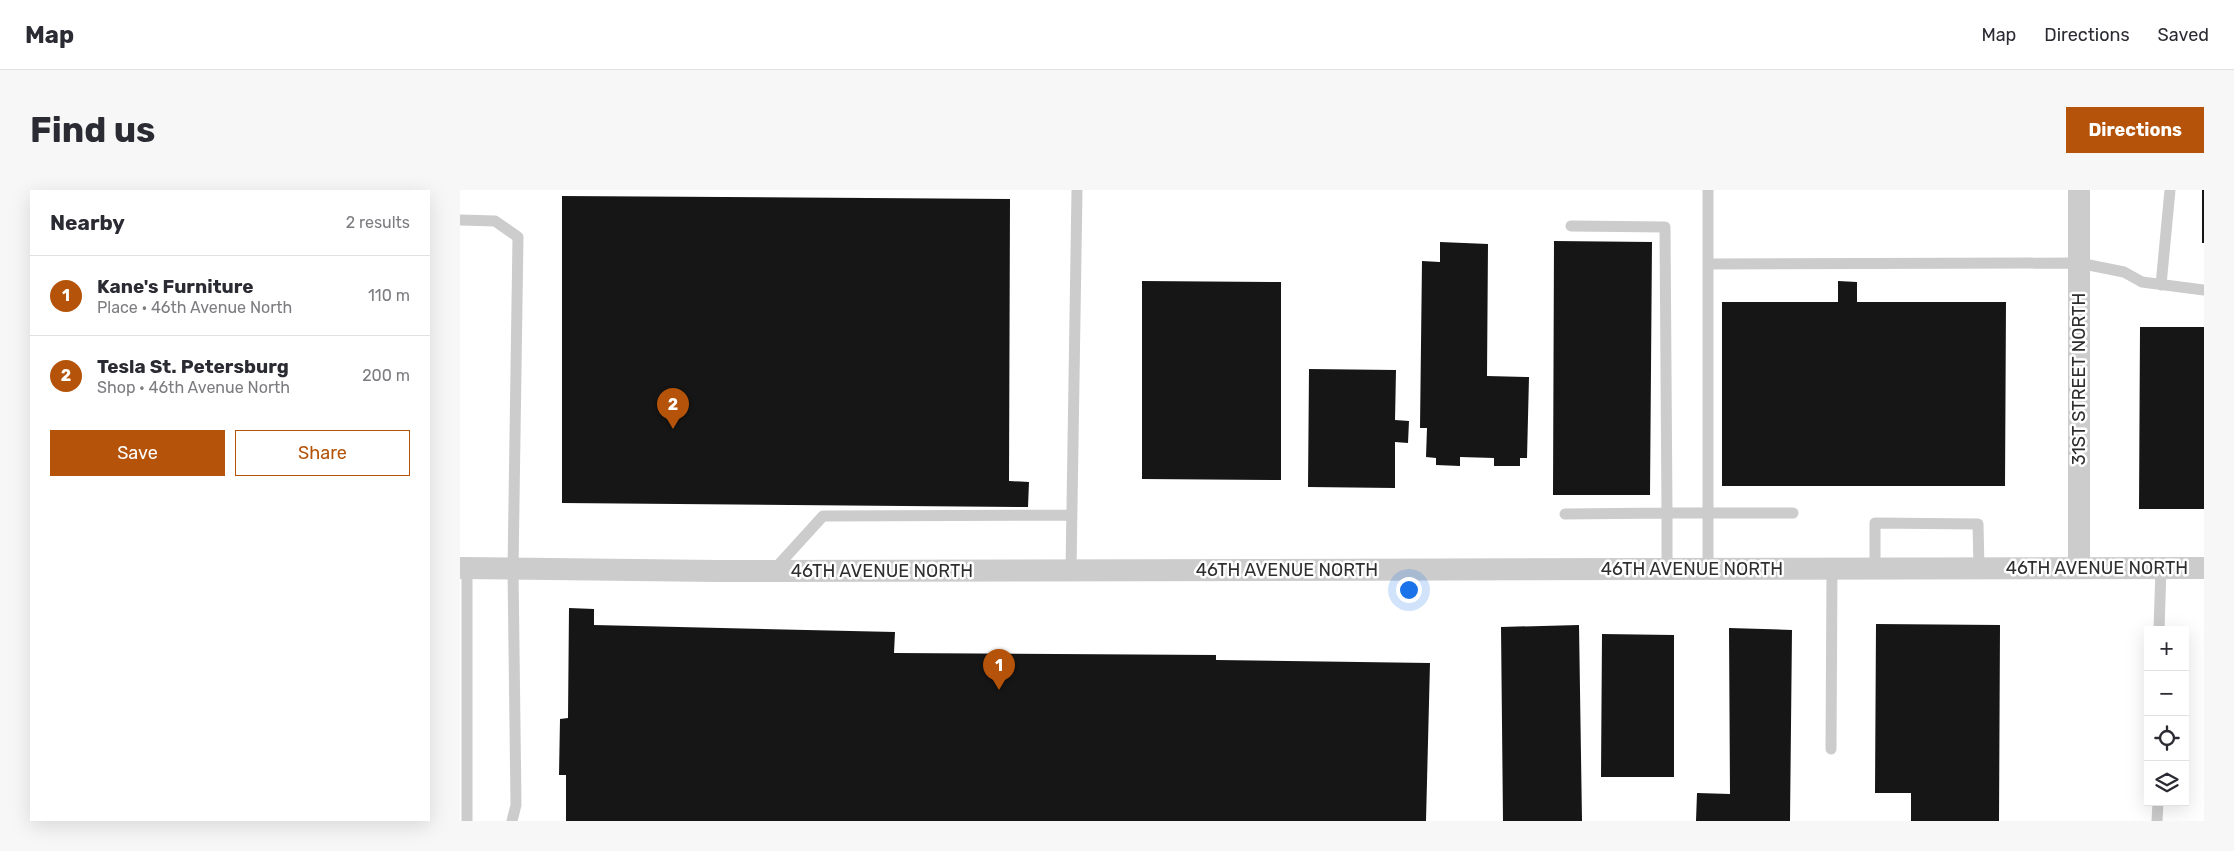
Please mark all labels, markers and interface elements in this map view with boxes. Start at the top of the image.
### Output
text: Map [25,21,74,49]
text: Map [1981,24,2016,46]
text: Directions [2044,24,2130,46]
text: Saved [2158,24,2209,46]
button: Directions [2066,107,2204,153]
text: Find us [30,109,155,151]
text: Nearby [50,210,125,235]
text: 2 results [346,213,410,232]
text: Kane's Furniture [97,275,254,298]
text: 1 [62,286,70,305]
text: 110 m [368,286,410,305]
street label: 31ST STREET NORTH [2068,293,2090,465]
text: Place · 46th Avenue North [97,298,292,317]
text: Tesla St. Petersburg [97,355,289,378]
text: 2 [61,366,71,385]
text: 200 m [362,366,410,385]
text: Shop · 46th Avenue North [97,378,290,397]
pin: 2 [657,388,689,429]
button: Save [50,430,225,476]
button: Share [235,430,410,476]
street label: 46TH AVENUE NORTH [2006,557,2188,579]
street label: 46TH AVENUE NORTH [1601,558,1783,580]
street label: 46TH AVENUE NORTH [1196,559,1378,581]
street label: 46TH AVENUE NORTH [791,560,973,582]
your location [1396,577,1422,603]
map controls [2144,626,2189,806]
button: + [2144,626,2189,671]
pin: 1 [983,649,1015,690]
button: − [2144,671,2189,716]
button: locate [2144,716,2189,761]
button: layers [2144,761,2189,806]

